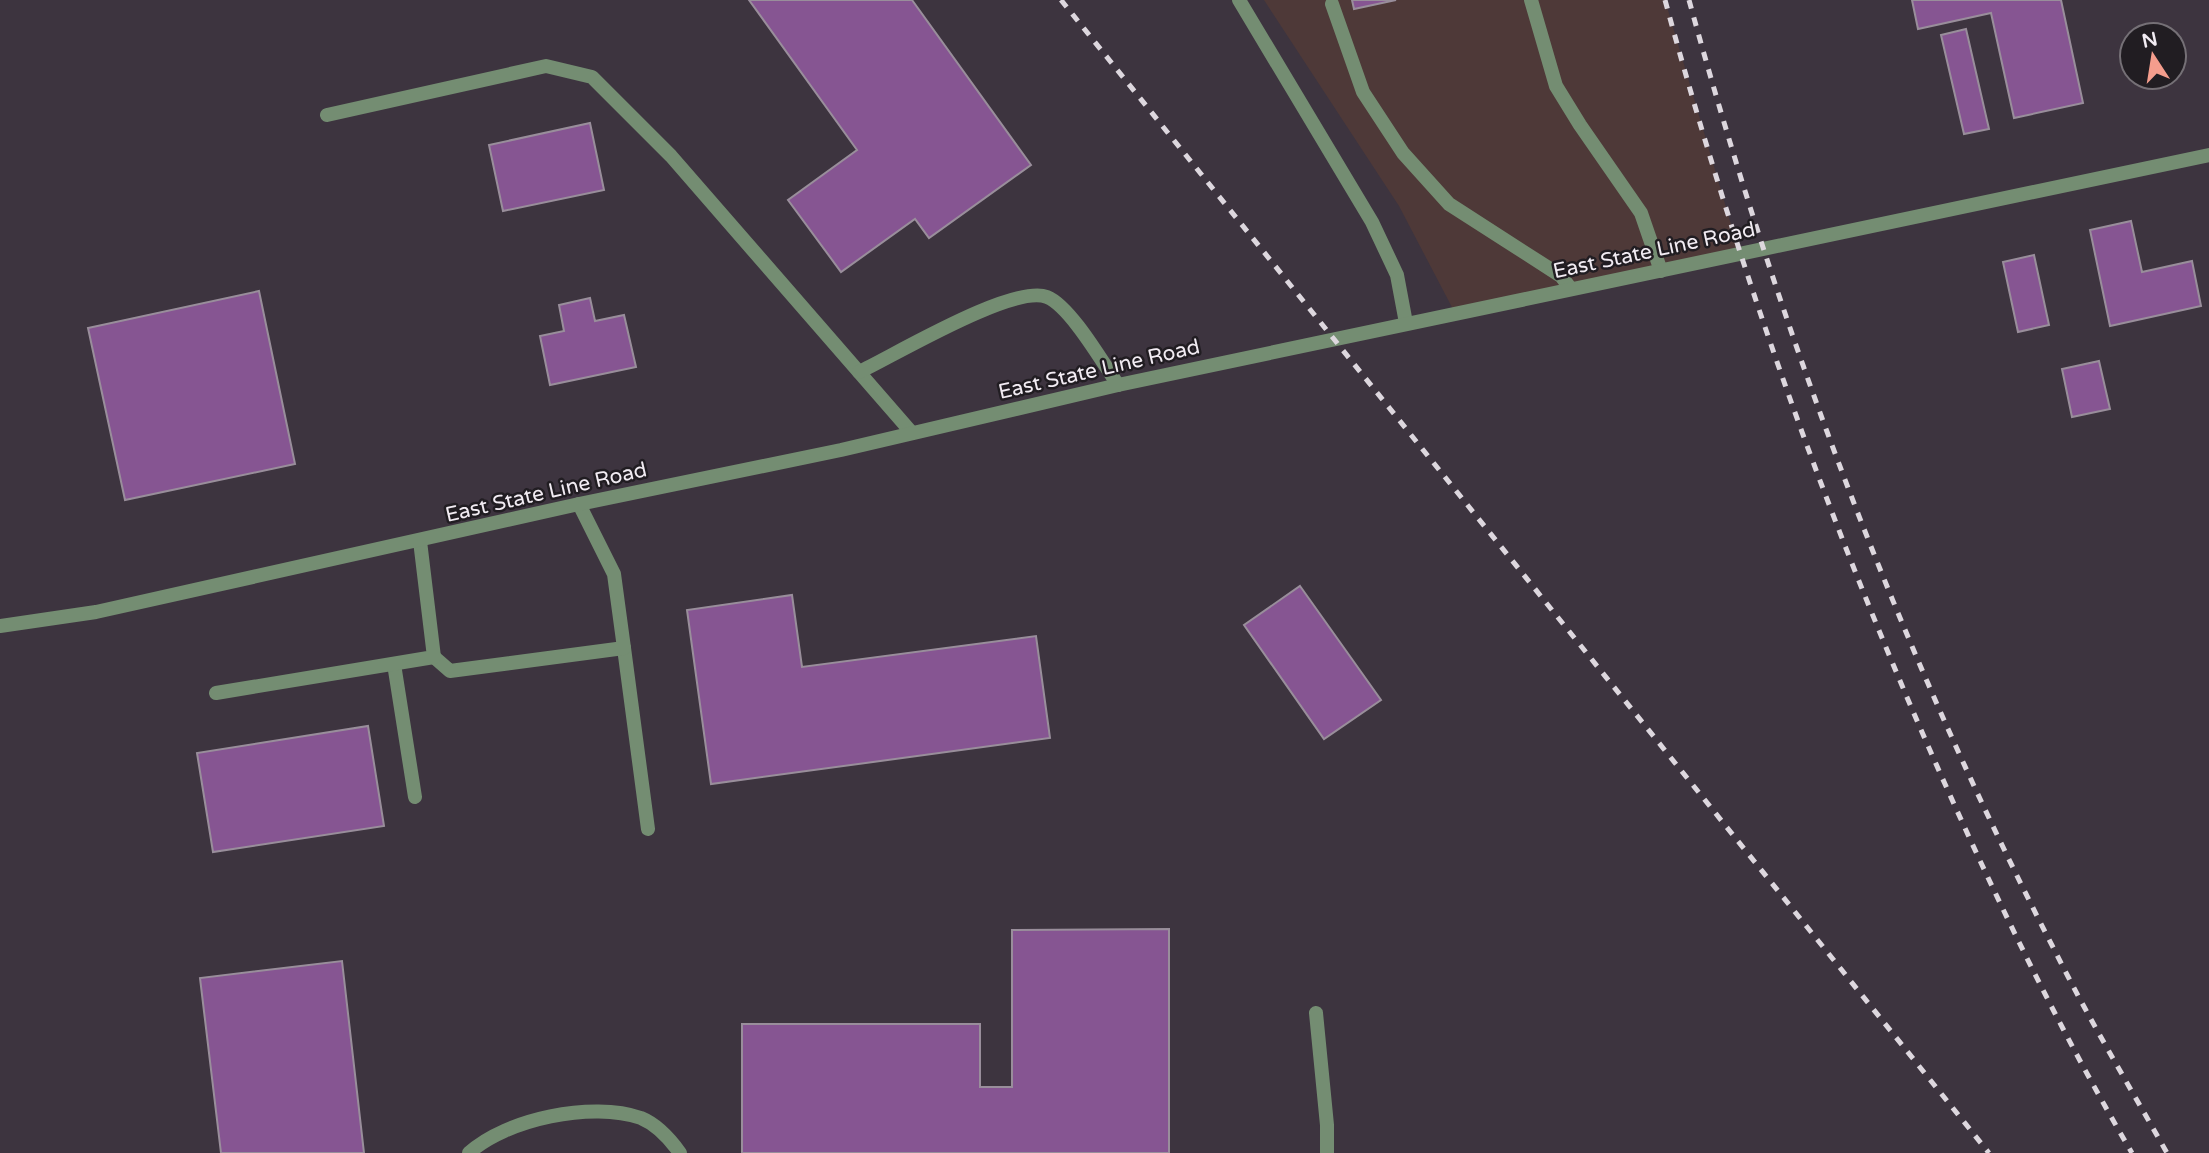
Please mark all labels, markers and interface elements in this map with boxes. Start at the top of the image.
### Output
north arrow [2118,21,2188,91]
text: N [2140,28,2159,53]
street label: East State Line Road [1551,217,1757,284]
street label: East State Line Road [996,334,1202,405]
street label: East State Line Road [443,457,649,528]

